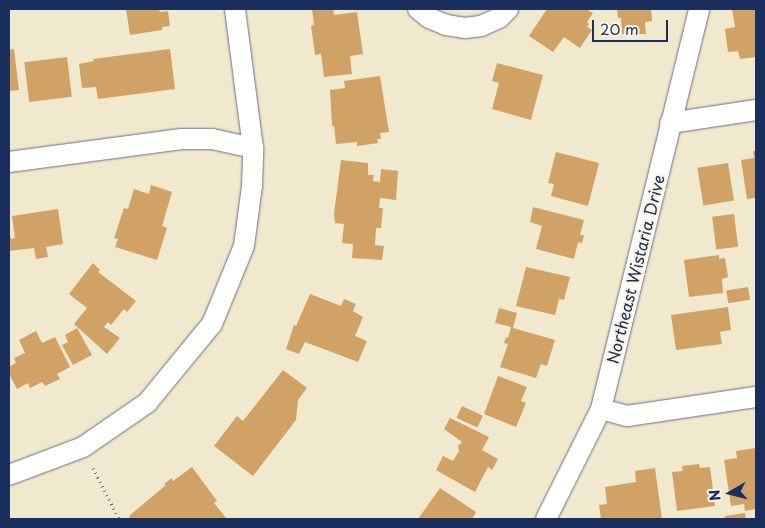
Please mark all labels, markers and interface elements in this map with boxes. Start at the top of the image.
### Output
scale bar [595,10,671,42]
text: 20 m [600,17,639,40]
street label: Northeast Wistaria Drive [602,172,668,366]
north arrow [705,468,755,518]
text: N [703,488,726,502]

